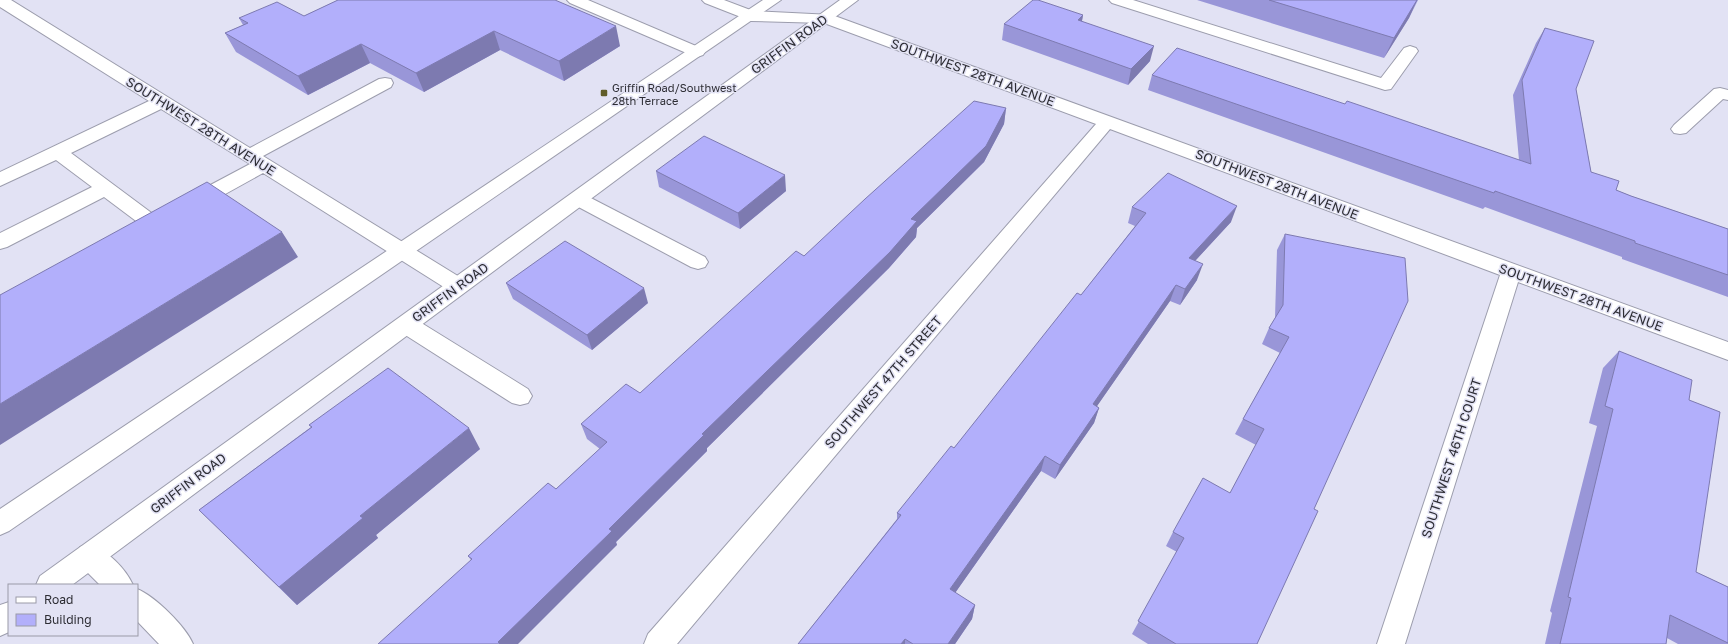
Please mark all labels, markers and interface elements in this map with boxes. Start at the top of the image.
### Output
street label: GRIFFIN ROAD [748,11,830,77]
street label: SOUTHWEST 28TH AVENUE [889,35,1057,109]
street label: SOUTHWEST 28TH AVENUE [123,73,279,179]
place label: Griffin Road/Southwest 28th Terrace [612,81,737,107]
marker: Griffin Road/Southwest 28th Terrace [599,88,609,98]
street label: SOUTHWEST 28TH AVENUE [1193,145,1361,223]
street label: GRIFFIN ROAD [409,259,491,325]
street label: SOUTHWEST 28TH AVENUE [1497,260,1665,334]
street label: SOUTHWEST 47TH STREET [821,312,945,452]
street label: SOUTHWEST 46TH COURT [1418,376,1484,540]
street label: GRIFFIN ROAD [147,449,229,517]
legend [8,584,138,636]
text: Road [44,592,73,607]
text: Building [44,612,92,627]

